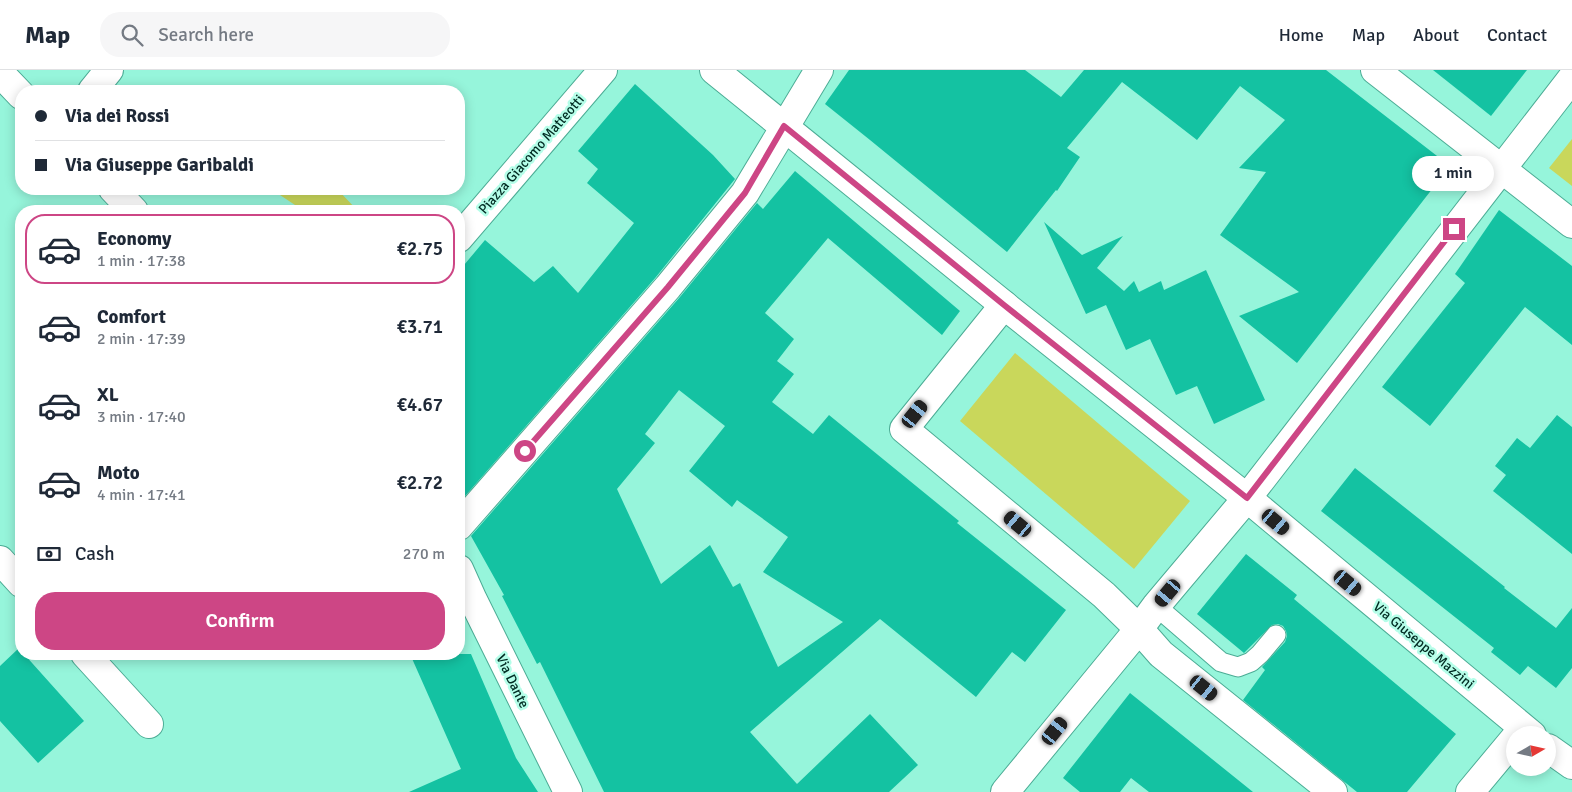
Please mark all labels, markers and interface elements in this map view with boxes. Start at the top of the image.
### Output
search box [100,12,450,57]
text: Map [25,20,70,50]
icon: search [118,21,146,49]
text: Search here [158,23,254,47]
text: Home [1279,24,1324,46]
text: Map [1352,24,1385,46]
text: About [1413,24,1459,46]
text: Contact [1487,24,1547,46]
street label: Piazza Giacomo Matteotti [475,91,588,217]
text: Via dei Rossi [65,104,170,128]
text: Via Giuseppe Garibaldi [65,153,254,177]
callout: 1 min [1413,156,1495,192]
text: 1 min [1434,163,1472,183]
route end [1443,218,1465,240]
icon: car [37,227,82,272]
text: Economy [97,227,171,251]
text: €2.75 [397,237,443,261]
text: 1 min · 17:38 [97,251,186,271]
icon: car [37,305,82,350]
text: Comfort [97,305,166,329]
text: €3.71 [397,315,443,339]
text: 2 min · 17:39 [97,329,186,349]
icon: car [37,383,82,428]
text: XL [97,383,119,407]
text: €4.67 [397,393,443,417]
car [899,398,930,430]
text: 3 min · 17:40 [97,407,186,427]
route start [514,440,536,462]
icon: car [37,461,82,506]
text: Moto [97,461,140,485]
text: €2.72 [397,471,443,495]
text: 4 min · 17:41 [97,485,186,505]
car [1259,507,1292,537]
car [1001,509,1034,539]
icon: cash [35,540,63,568]
text: Cash [75,542,115,566]
text: 270 m [403,544,445,564]
car [1331,568,1364,598]
car [1152,577,1183,609]
button: Confirm [35,592,445,650]
street label: Via Giuseppe Mazzini [1370,598,1478,693]
street label: Via Dante [492,652,533,711]
car [1187,673,1220,703]
car [1039,715,1070,747]
north arrow [1506,726,1556,776]
map controls [1506,726,1556,776]

